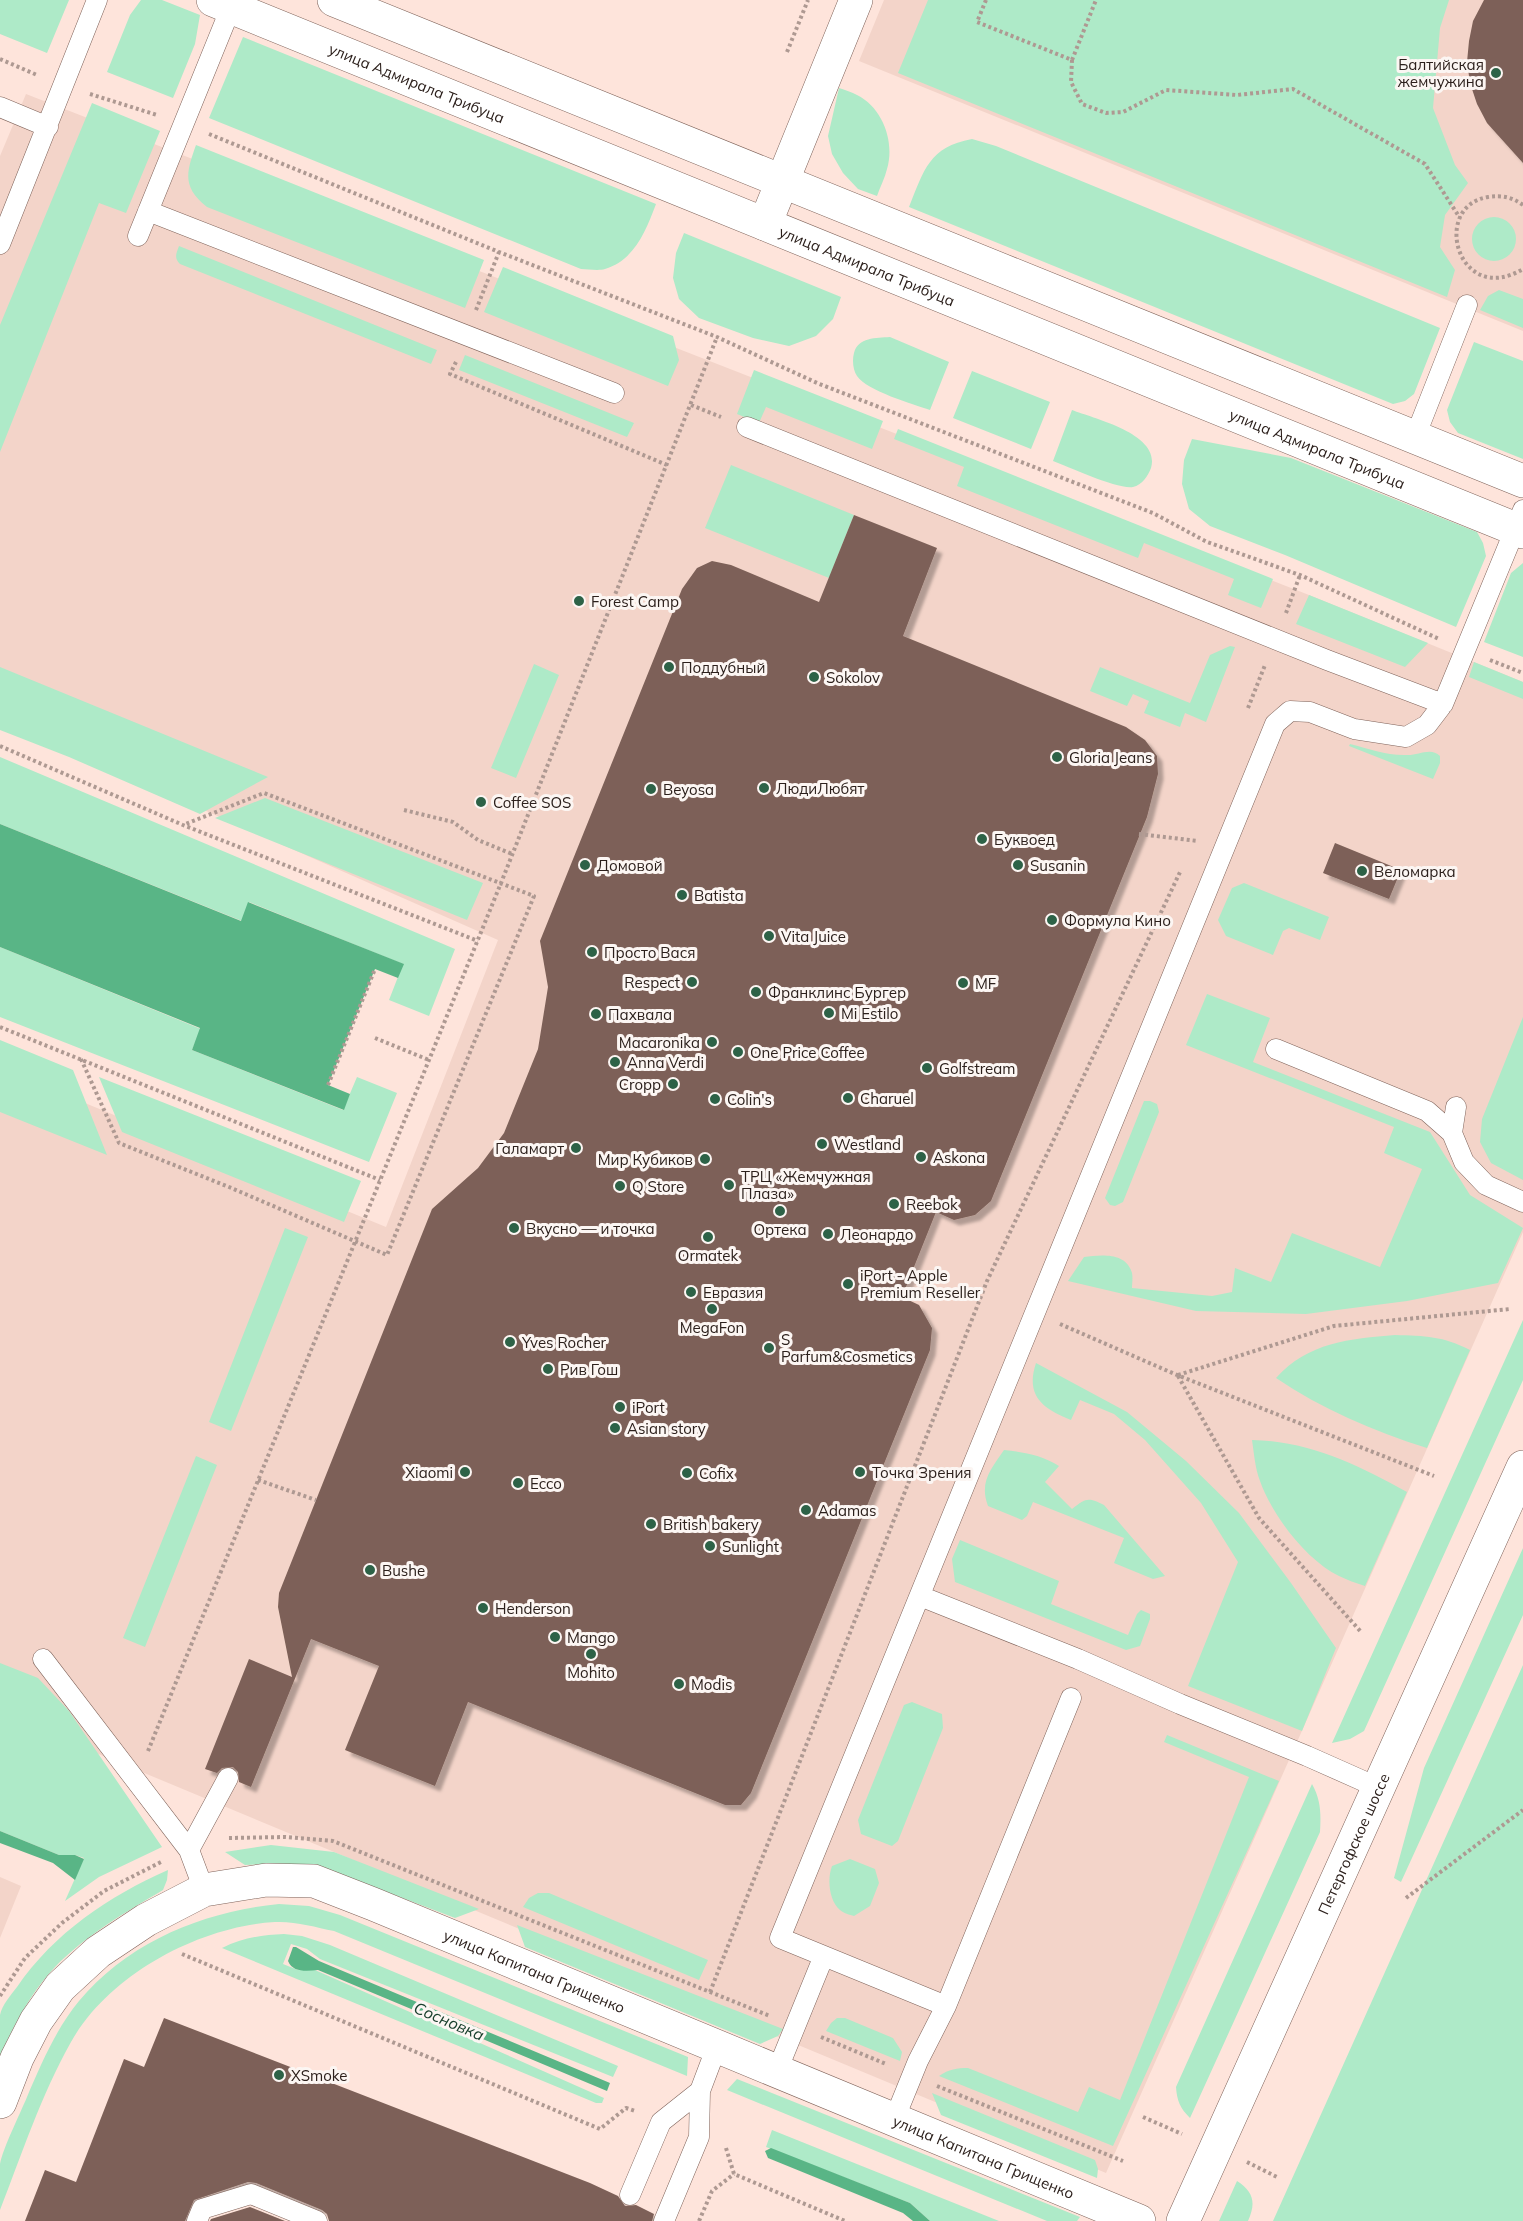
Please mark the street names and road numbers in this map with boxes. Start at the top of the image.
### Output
street label: улица Адмирала Трибуца [326,39,508,127]
street label: улица Адмирала Трибуца [776,221,958,310]
street label: улица Адмирала Трибуца [1227,404,1408,493]
street label: Петергофское шоссе [1313,1770,1393,1917]
street label: улица Капитана Грищенко [441,1925,628,2017]
street label: улица Капитана Грищенко [890,2111,1077,2203]

